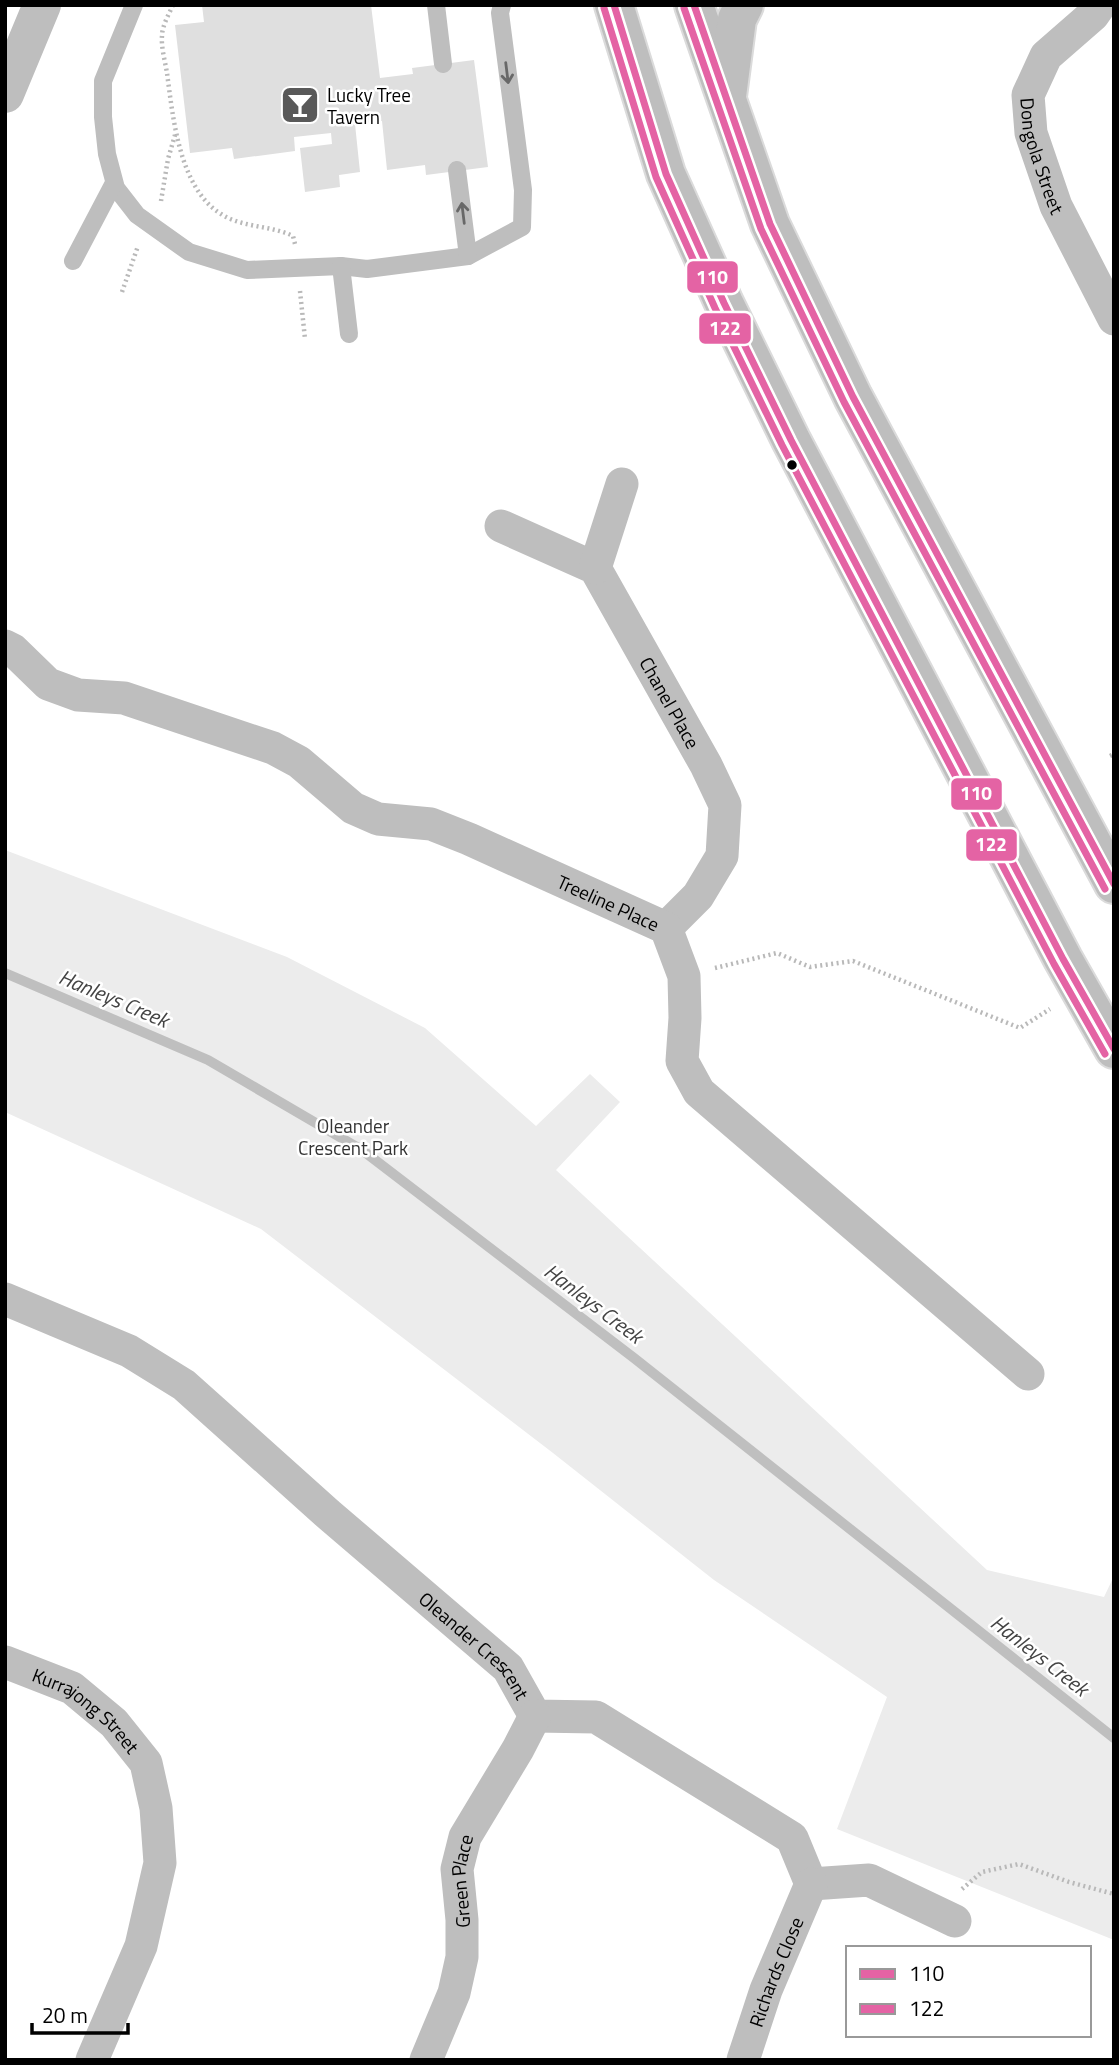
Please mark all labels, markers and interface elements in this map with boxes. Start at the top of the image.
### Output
one-way arrow [501,61,514,84]
place label: Lucky Tree Tavern [327,80,411,131]
bar icon: Lucky Tree Tavern [279,84,321,126]
street label: Dongola Street [1014,97,1072,219]
one-way arrow [456,202,469,225]
line badge: 110 [686,260,739,294]
text: 110 [696,262,728,291]
line badge: 122 [698,312,752,345]
text: 122 [709,313,741,342]
unlabelled marker [785,458,799,472]
street label: Chanel Place [633,651,708,754]
line badge: 110 [950,777,1003,811]
text: 110 [960,778,992,807]
line badge: 122 [965,828,1018,862]
text: 122 [975,829,1007,858]
street label: Treeline Place [553,866,664,938]
water label: Hanleys Creek [54,960,176,1037]
park label: Oleander Crescent Park [298,1111,408,1162]
water label: Hanleys Creek [538,1255,652,1352]
street label: Oleander Crescent [413,1584,537,1705]
water label: Hanleys Creek [984,1606,1098,1705]
street label: Kurrajong Street [28,1660,147,1760]
street label: Green Place [442,1831,480,1928]
street label: Richards Close [740,1912,810,2031]
legend [846,1946,1091,2037]
text: 110 [909,1957,944,1989]
scale bar [32,1992,128,2036]
text: 122 [909,1992,944,2024]
text: 20 m [42,1999,88,2031]

